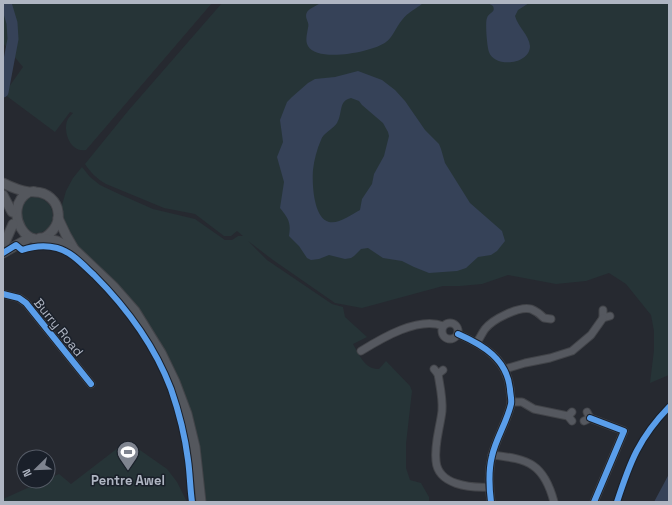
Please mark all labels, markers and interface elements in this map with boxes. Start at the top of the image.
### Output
street label: Burry Road [30,295,87,360]
sports icon: Pentre Awel [115,439,141,472]
north arrow [16,449,56,489]
text: N [19,467,35,479]
place label: Pentre Awel [91,472,165,489]

